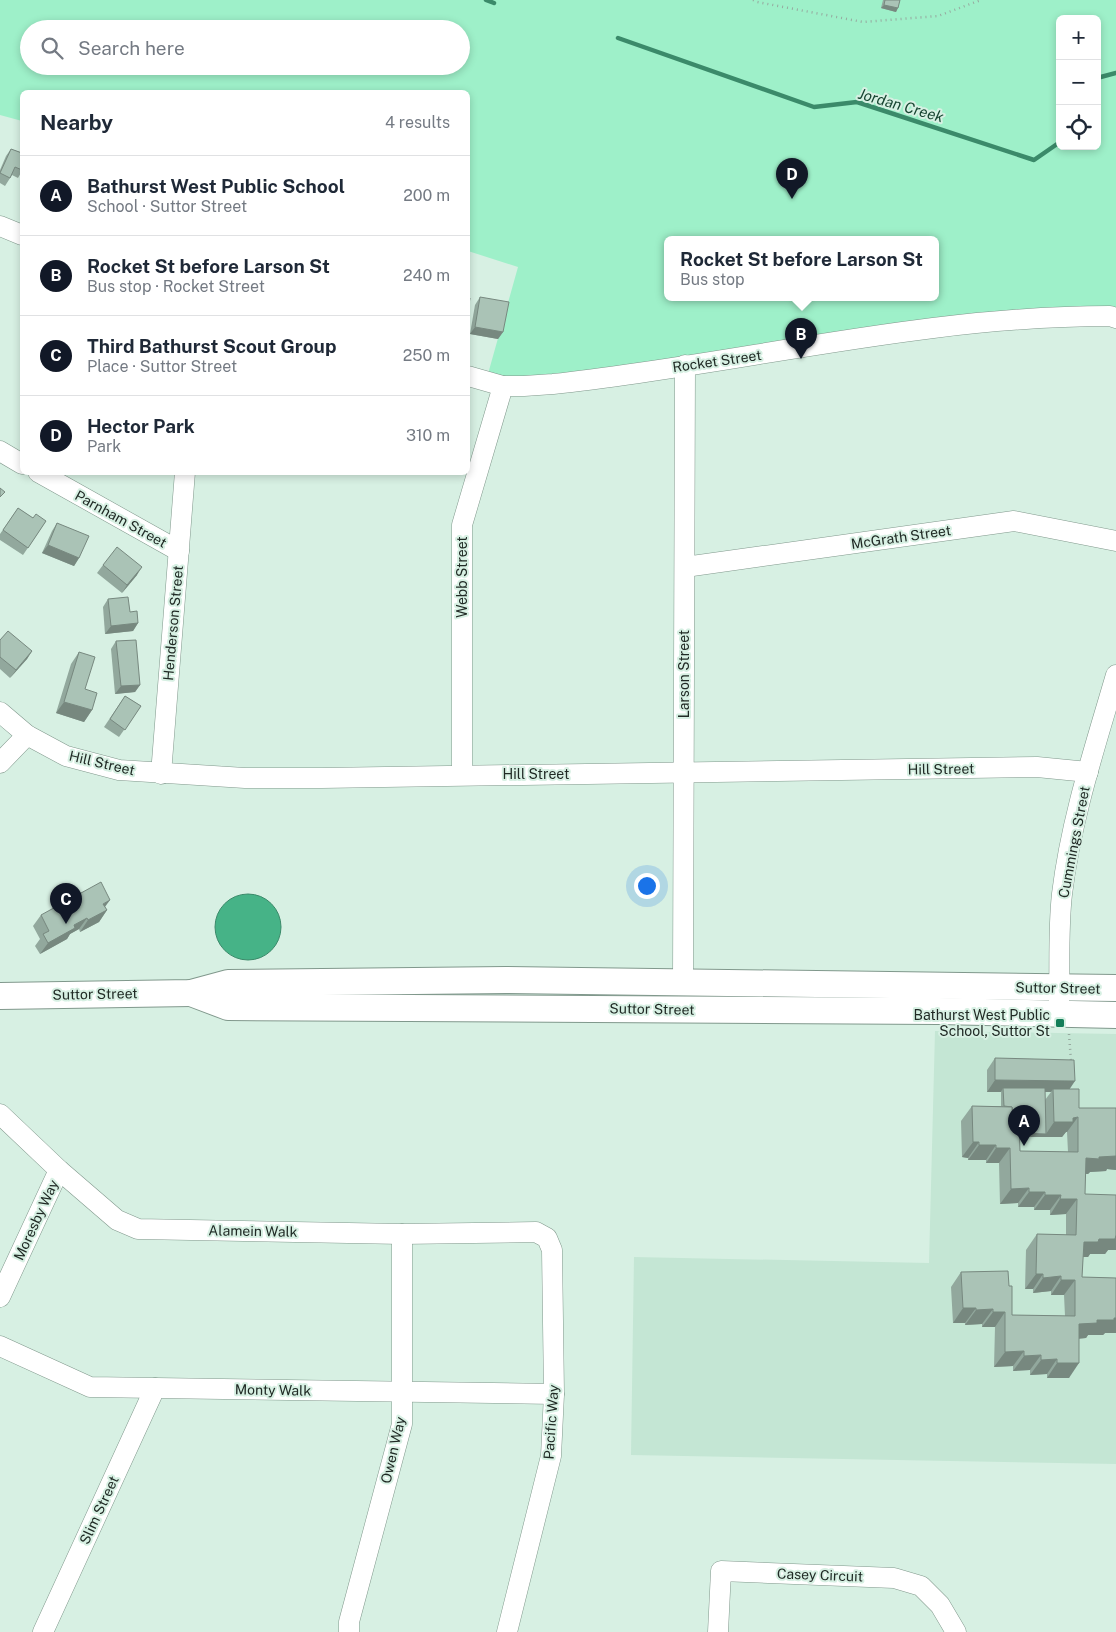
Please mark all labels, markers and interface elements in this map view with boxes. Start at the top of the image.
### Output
map controls [1056,15,1101,150]
button: + [1056,15,1101,60]
search box [20,20,470,75]
icon: search [38,34,66,62]
text: Search here [78,37,185,59]
button: − [1056,60,1101,105]
water label: Jordan Creek [856,85,946,126]
button: locate [1056,105,1101,150]
text: Nearby [40,110,113,135]
text: 4 results [385,113,450,132]
pin: D [776,158,808,199]
text: Bathurst West Public School [87,175,345,197]
text: A [50,186,62,205]
text: 200 m [403,186,450,205]
text: School · Suttor Street [87,197,247,216]
popup [664,236,939,301]
text: Rocket St before Larson St [680,248,923,270]
text: Rocket St before Larson St [87,255,330,277]
text: B [51,266,61,285]
text: 240 m [403,266,450,285]
text: Bus stop [680,270,745,289]
text: Bus stop · Rocket Street [87,277,265,296]
pin: B [785,318,817,359]
text: Third Bathurst Scout Group [87,335,336,357]
text: C [50,346,62,365]
text: 250 m [403,346,450,365]
street label: Rocket Street [672,347,762,375]
text: Place · Suttor Street [87,357,237,376]
text: Hector Park [87,415,195,437]
text: D [50,426,62,445]
text: 310 m [406,426,450,445]
text: Park [87,437,121,456]
street label: Parnham Street [72,487,170,551]
street label: McGrath Street [850,522,952,552]
street label: Webb Street [454,536,470,618]
street label: Henderson Street [160,565,186,681]
street label: Larson Street [676,630,692,718]
street label: Hill Street [68,748,136,778]
street label: Hill Street [907,760,975,778]
street label: Hill Street [503,766,569,782]
street label: Cummings Street [1055,785,1093,899]
your location [634,873,660,899]
pin: C [50,883,82,924]
street label: Suttor Street [1015,979,1101,997]
street label: Suttor Street [52,985,138,1003]
street label: Suttor Street [609,1000,695,1018]
place label: Bathurst West Public School, Suttor St [914,1007,1050,1039]
marker: Bathurst West Public School, Suttor St [1054,1017,1066,1029]
pin: A [1008,1105,1040,1146]
street label: Moresby Way [10,1177,62,1263]
street label: Alamein Walk [208,1222,298,1240]
street label: Monty Walk [235,1381,312,1399]
street label: Pacific Way [540,1384,562,1460]
street label: Owen Way [378,1415,409,1485]
street label: Slim Street [76,1473,122,1547]
street label: Casey Circuit [777,1565,863,1585]

